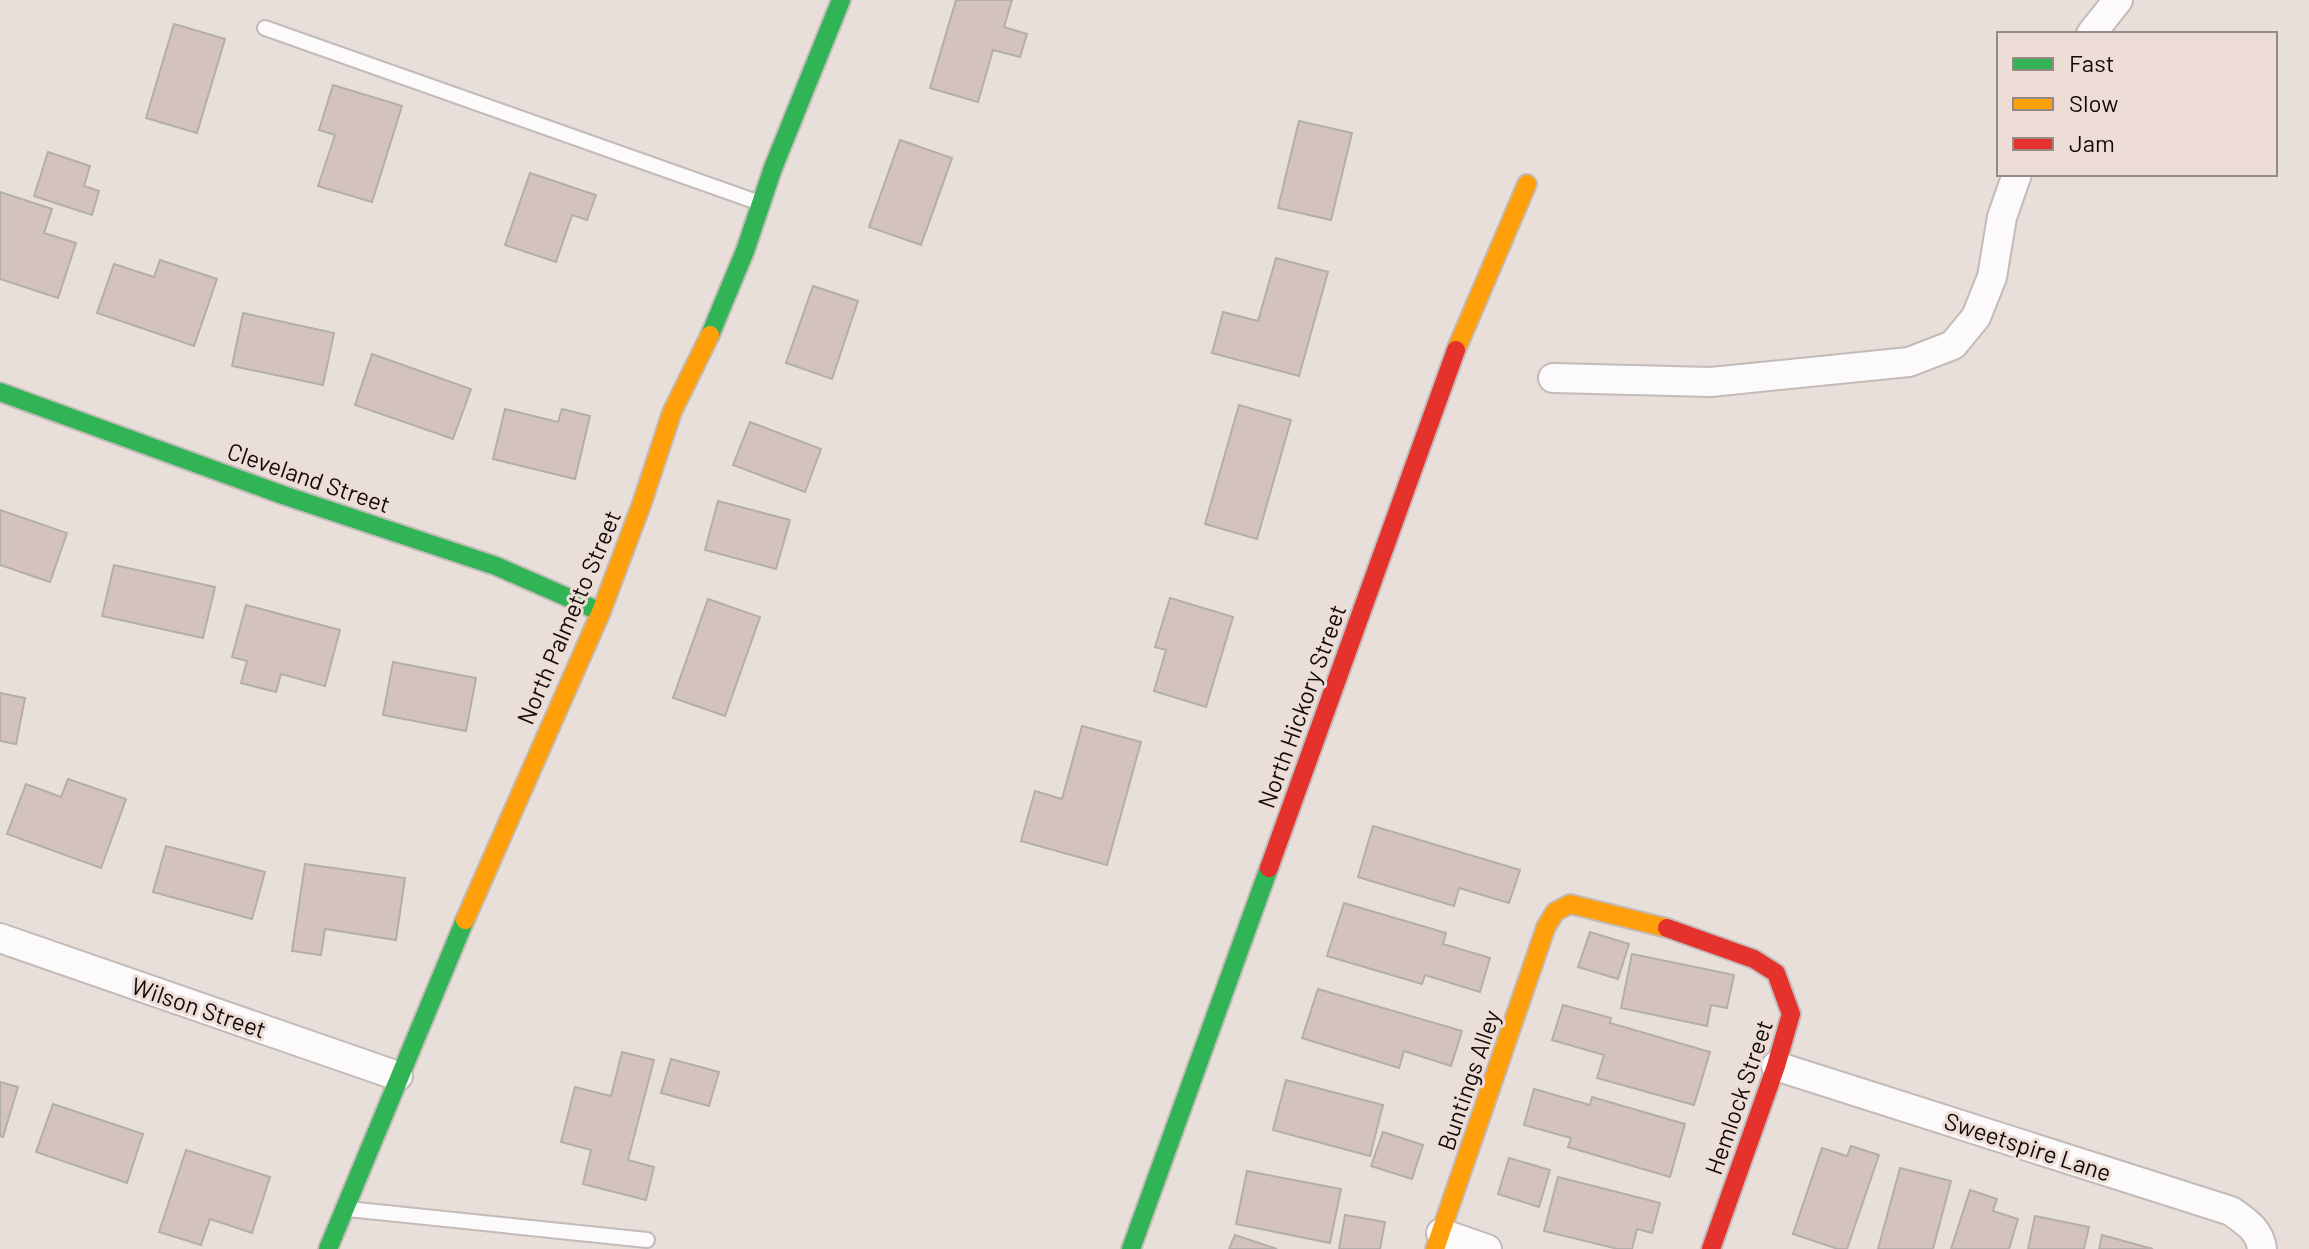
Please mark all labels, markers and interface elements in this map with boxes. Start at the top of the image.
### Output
legend [1997,32,2277,176]
text: Fast [2069,48,2114,77]
text: Slow [2069,88,2118,117]
text: Jam [2069,128,2115,157]
street label: Cleveland Street [224,436,394,518]
street label: North Palmetto Street [510,506,626,728]
street label: North Hickory Street [1251,600,1351,812]
street label: Wilson Street [128,970,270,1044]
street label: Buntings Alley [1430,1006,1506,1154]
street label: Hemlock Street [1698,1016,1778,1178]
street label: Sweetspire Lane [1941,1105,2115,1187]

